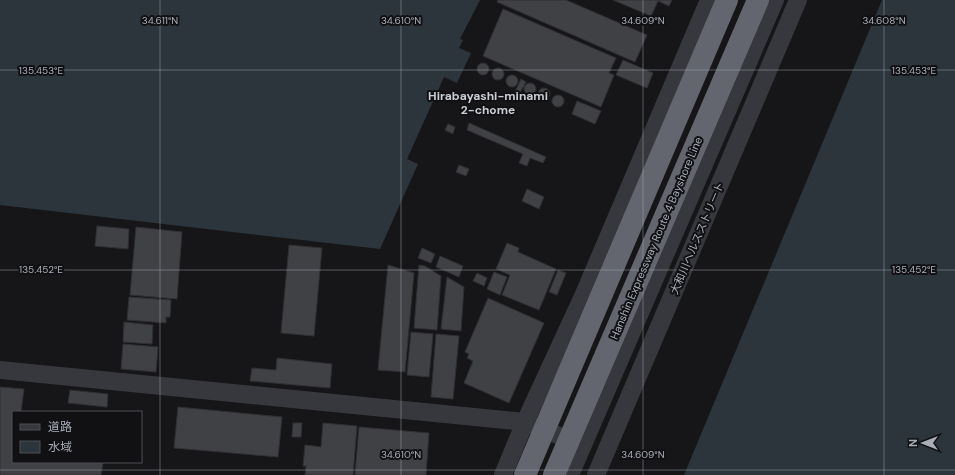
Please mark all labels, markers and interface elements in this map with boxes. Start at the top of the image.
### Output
text: 34.611°N [142,14,178,27]
text: 34.610°N [381,14,421,27]
text: 34.609°N [621,14,665,27]
text: 34.608°N [862,14,906,27]
text: 135.453°E [19,64,63,77]
text: 135.453°E [892,64,936,77]
district label: Hirabayashi-minami 2-chome [428,88,548,118]
street label: Hanshin Expressway Route 4 Bayshore Line [607,135,705,341]
street label: 大和川ヘルスストリート [667,180,727,296]
text: 135.452°E [19,263,63,276]
text: 135.452°E [892,263,936,276]
legend [12,411,142,463]
text: 道路 [48,419,72,435]
north arrow [903,423,943,463]
text: 水域 [48,439,72,455]
text: N [906,439,920,447]
text: 34.610°N [381,448,421,461]
text: 34.609°N [621,448,665,461]

